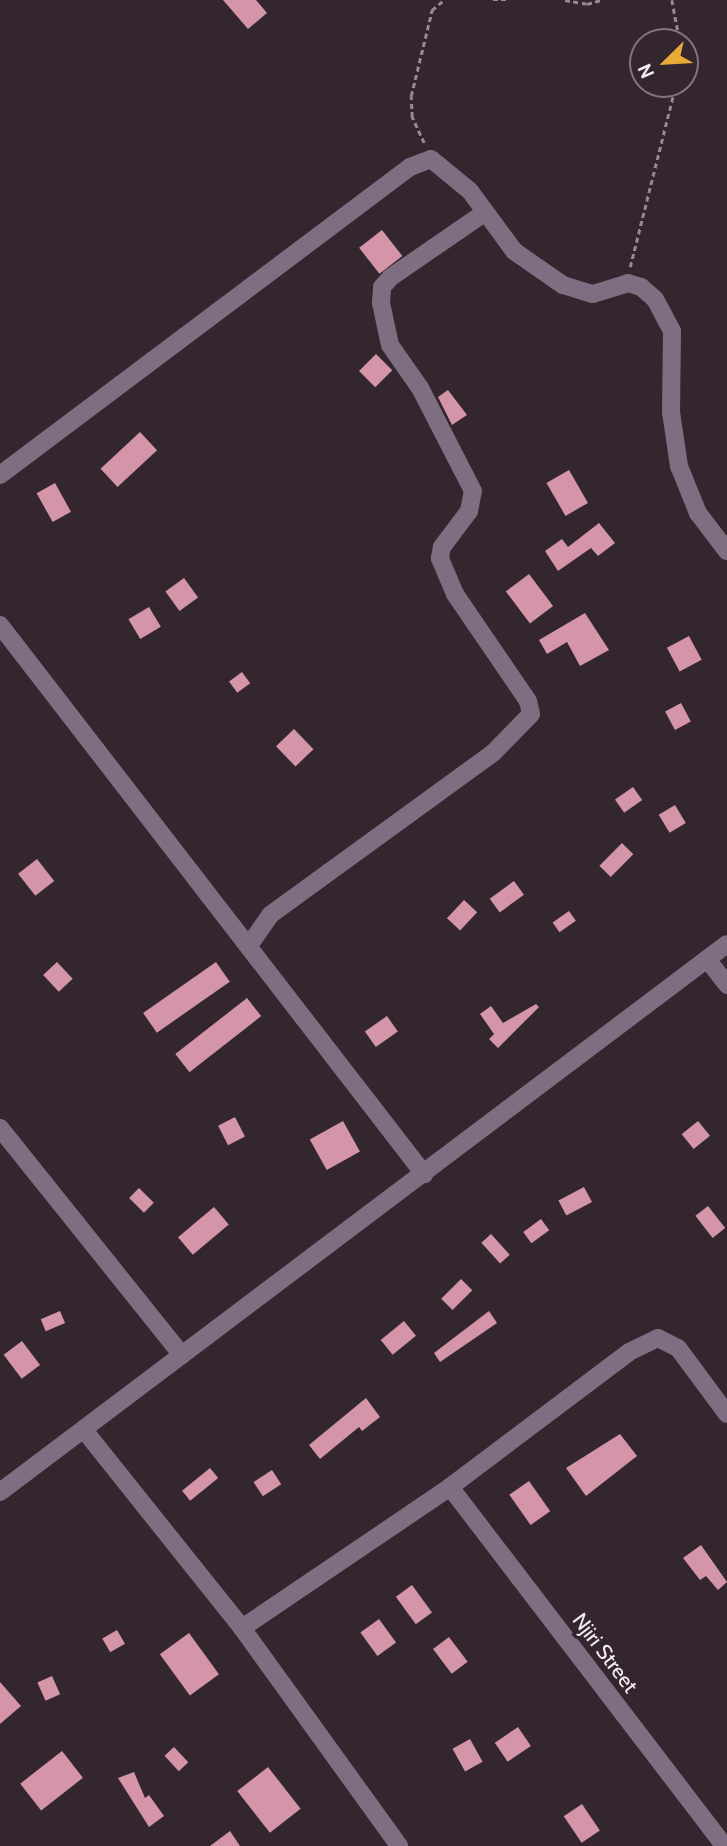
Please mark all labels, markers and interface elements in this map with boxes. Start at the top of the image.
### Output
north arrow [629,28,699,98]
text: N [633,60,659,82]
street label: Njiri Street [567,1608,643,1698]

